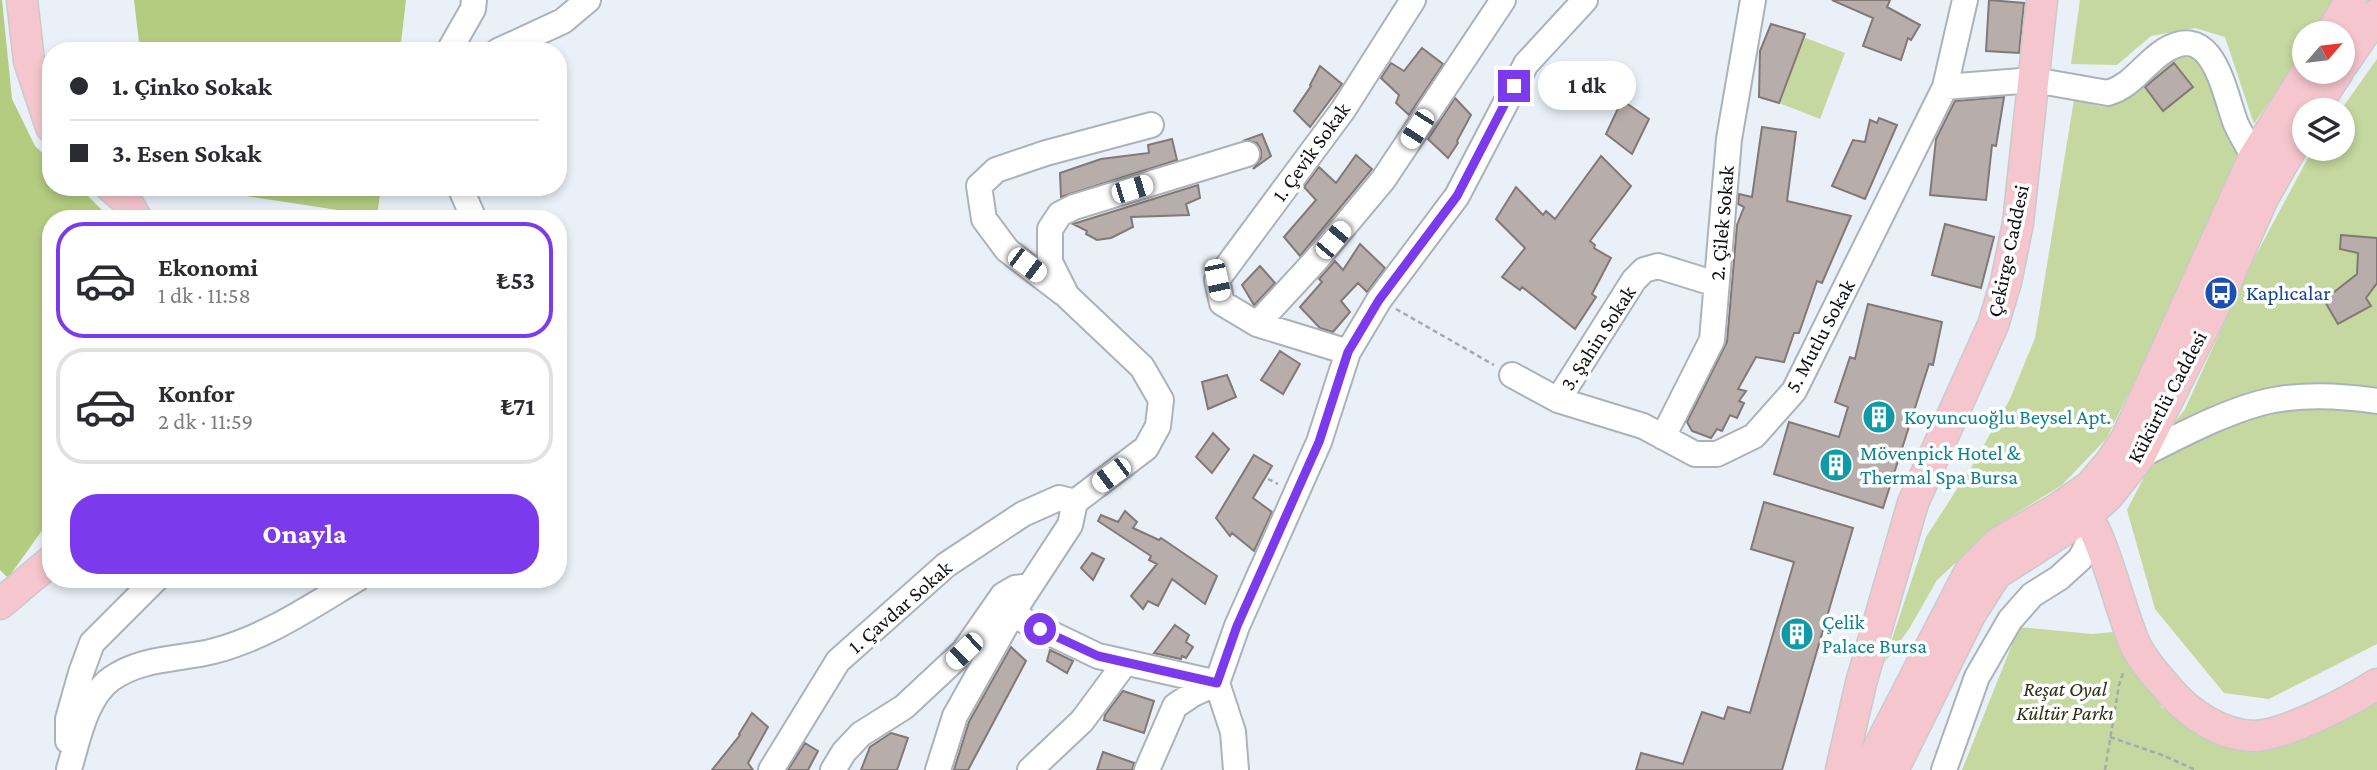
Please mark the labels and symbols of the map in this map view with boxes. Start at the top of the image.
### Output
north arrow [2292,21,2356,84]
callout: 1 dk [1538,62,1636,110]
route end [1498,70,1530,102]
street label: 1. Çevik Sokak [1267,98,1355,206]
car [1397,106,1438,152]
street label: 2. Çilek Sokak [1705,165,1739,281]
car [1109,173,1156,205]
street label: Çekirge Caddesi [1982,182,2034,319]
car [1312,217,1355,263]
car [1004,244,1051,286]
car [1203,257,1232,303]
bus stop icon: Kaplıcalar [2202,274,2240,312]
street label: 5. Mutlu Sokak [1780,275,1860,397]
street label: 3. Şahin Sokak [1555,281,1641,395]
place label: Kaplıcalar [2246,281,2331,305]
street label: Kükürtlü Caddesi [2122,326,2212,467]
building icon: Koyuncuoğlu Beysel Apt. [1860,398,1898,436]
place label: Koyuncuoğlu Beysel Apt. [1904,405,2111,429]
place label: Mövenpick Hotel & Thermal Spa Bursa [1860,441,2022,489]
building icon: Mövenpick Hotel & Thermal Spa Bursa [1817,446,1855,484]
car [1088,454,1135,496]
street label: 1. Çavdar Sokak [843,556,957,658]
place label: Çelik Palace Bursa [1822,610,1927,658]
route start [1024,613,1056,645]
building icon: Çelik Palace Bursa [1778,615,1816,653]
car [942,629,987,673]
park label: Reşat Oyal Kültür Parkı [2016,677,2114,725]

